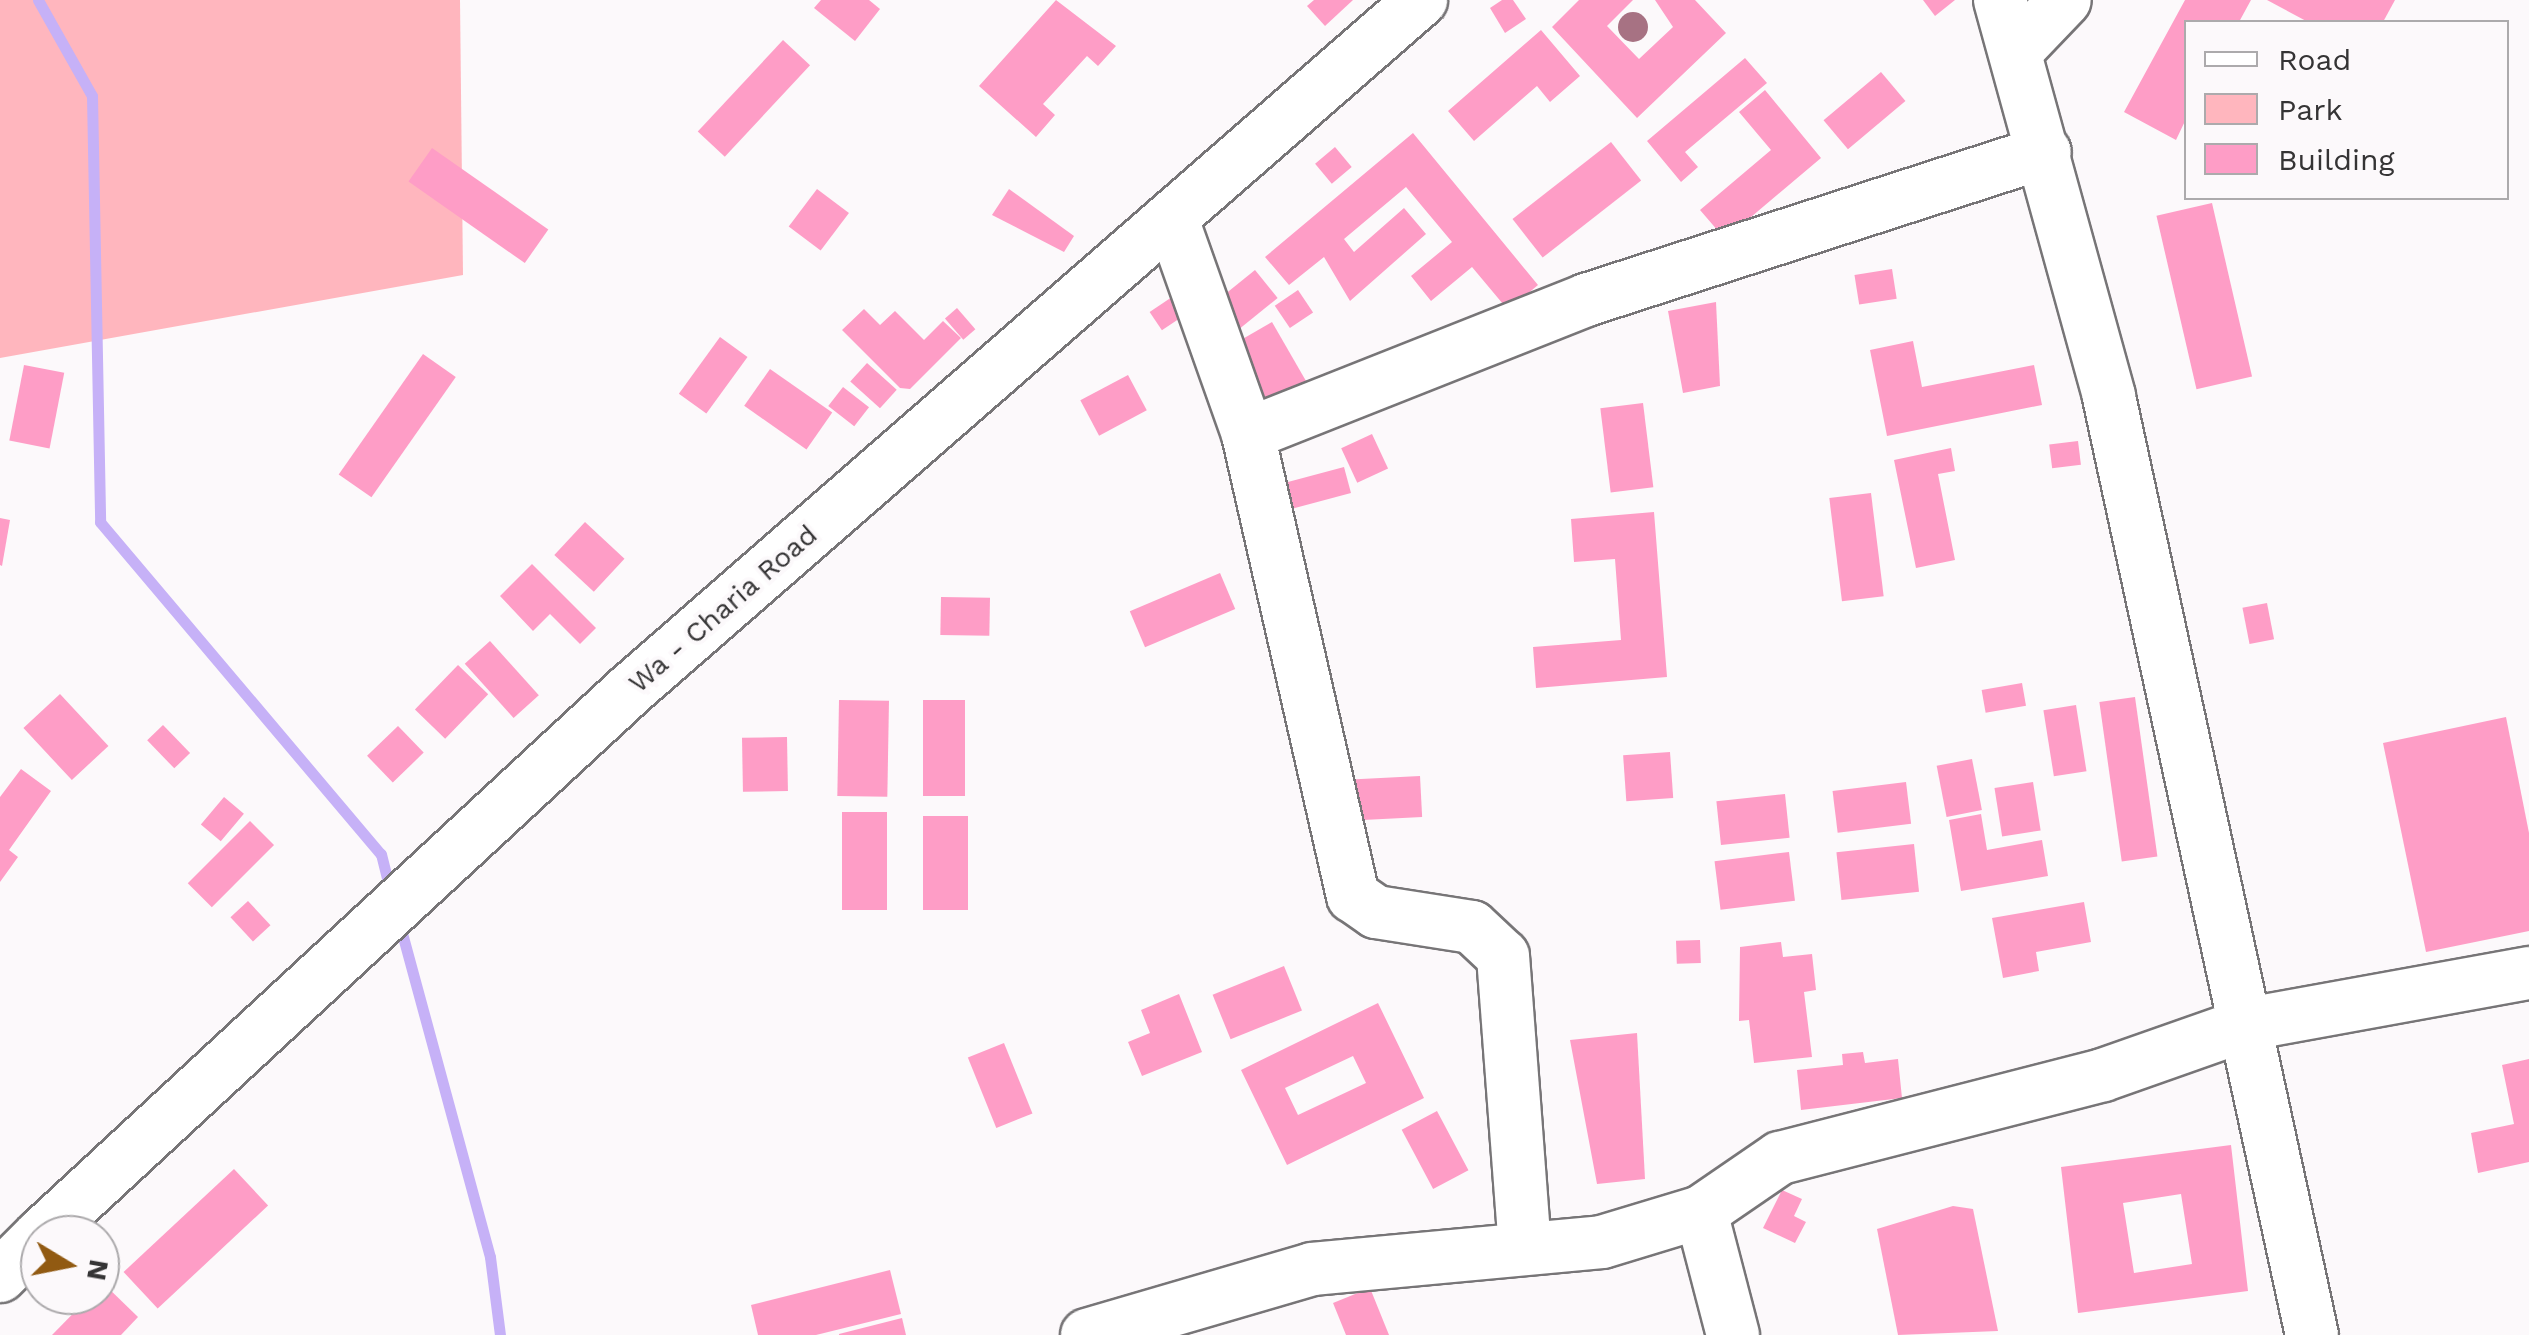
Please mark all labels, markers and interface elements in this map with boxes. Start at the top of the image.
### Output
legend [2184,20,2509,200]
text: Road [2278,42,2351,77]
text: Park [2278,92,2343,127]
text: Building [2278,142,2395,177]
street label: Wa - Charia Road [621,518,825,700]
north arrow [20,1215,120,1315]
text: N [80,1257,116,1283]

